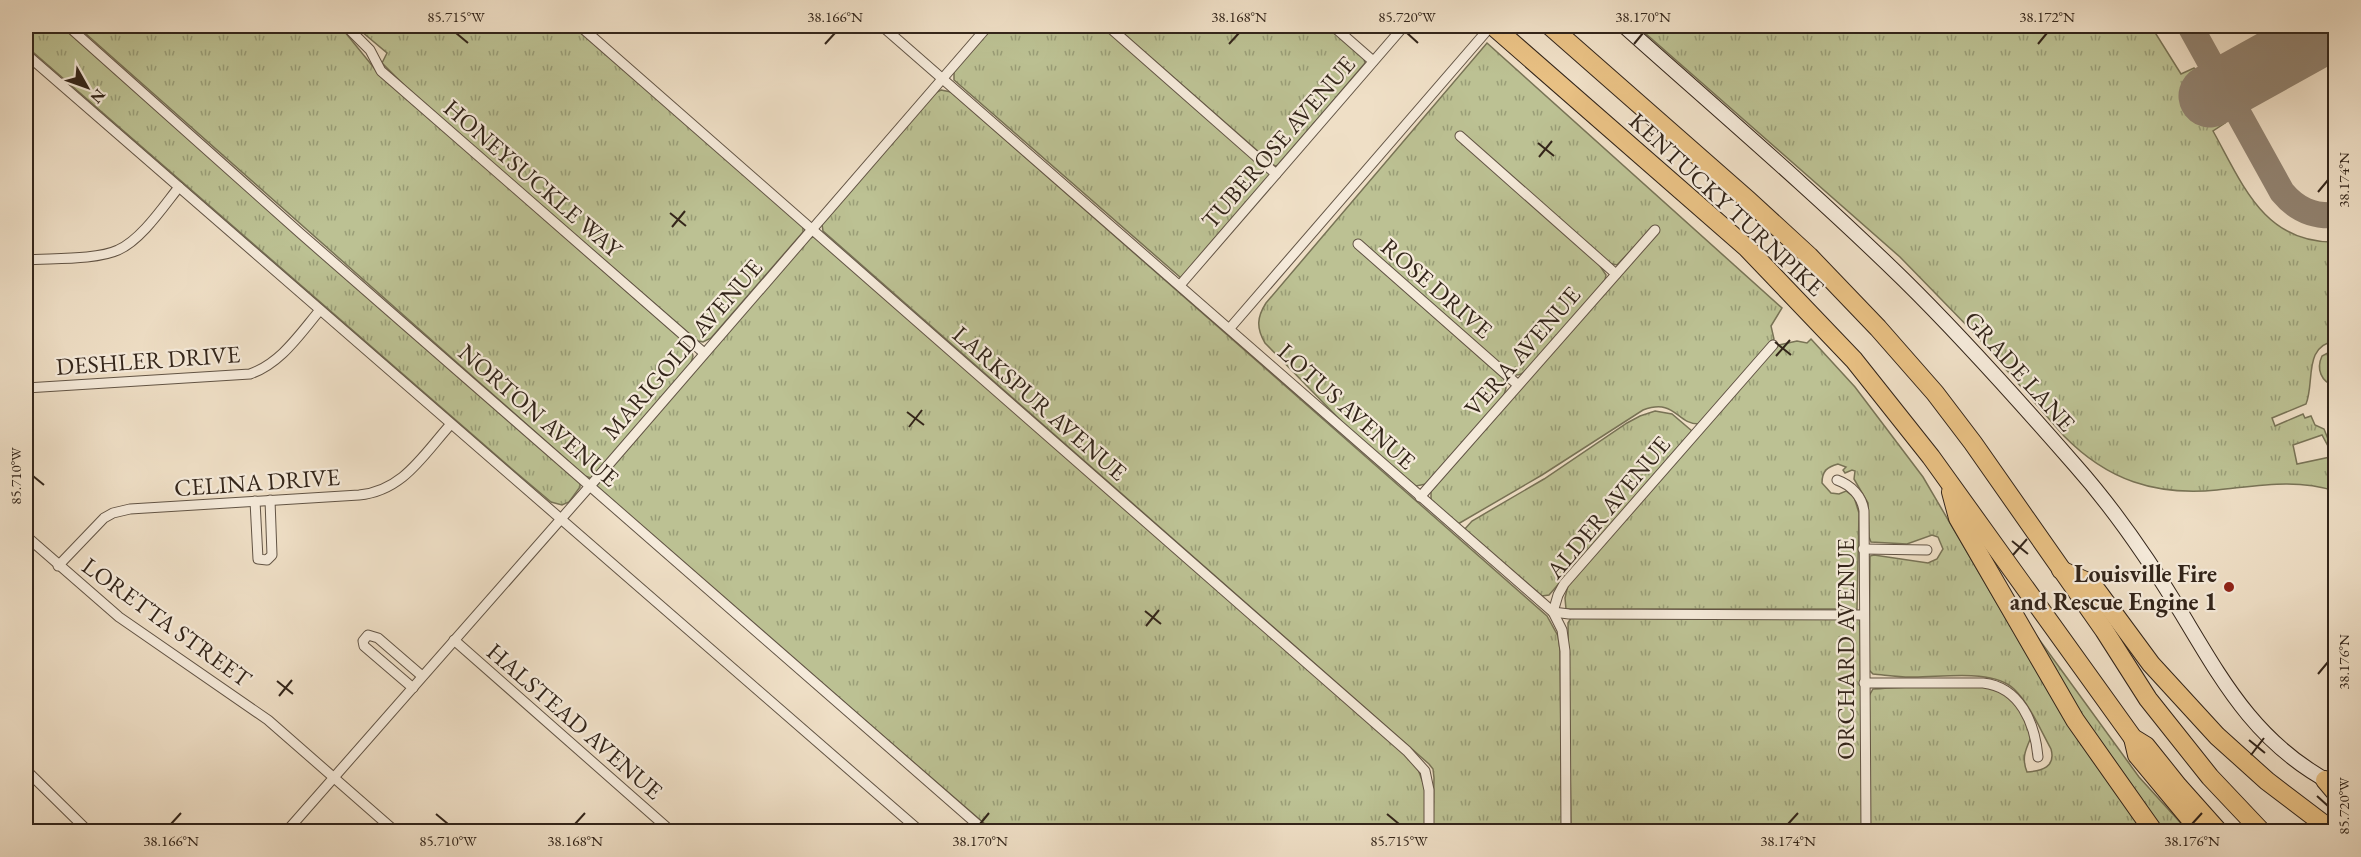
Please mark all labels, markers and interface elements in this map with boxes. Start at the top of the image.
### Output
text: 85.715°W [427,7,485,26]
text: 38.166°N [807,7,863,26]
text: 38.168°N [1211,7,1267,26]
text: 85.720°W [1378,7,1436,26]
text: 38.170°N [1615,7,1671,26]
text: 38.172°N [2019,7,2075,26]
street label: TUBEROSE AVENUE [1194,49,1362,235]
north arrow [57,57,117,117]
text: N [86,85,110,108]
street label: HONEYSUCKLE WAY [437,92,629,265]
street label: KENTUCKY TURNPIKE [1623,105,1831,303]
text: 38.174°N [2334,152,2353,208]
street label: ROSE DRIVE [1375,231,1499,345]
street label: MARIGOLD AVENUE [595,252,769,446]
street label: VERA AVENUE [1457,280,1587,422]
street label: GRADE LANE [1958,304,2082,438]
street label: LARKSPUR AVENUE [946,319,1134,487]
street label: LOTUS AVENUE [1272,336,1422,476]
street label: NORTON AVENUE [452,337,626,493]
street label: DESHLER DRIVE [55,338,241,382]
street label: ALDER AVENUE [1538,429,1677,586]
text: 85.710°W [6,447,25,505]
street label: CELINA DRIVE [173,461,341,503]
street label: ORCHARD AVENUE [1830,538,1861,760]
street label: LORETTA STREET [76,550,259,694]
place label: Louisville Fire and Rescue Engine 1 [2010,558,2217,618]
marker: Louisville Fire and Rescue Engine 1 [2222,580,2236,594]
text: 38.176°N [2334,634,2353,690]
street label: HALSTEAD AVENUE [480,636,670,806]
text: 85.720°W [2334,777,2353,835]
text: 38.166°N [143,831,199,850]
text: 85.710°W [419,831,477,850]
text: 38.168°N [547,831,603,850]
text: 38.170°N [952,831,1008,850]
text: 85.715°W [1370,831,1428,850]
text: 38.174°N [1760,831,1816,850]
text: 38.176°N [2164,831,2220,850]

